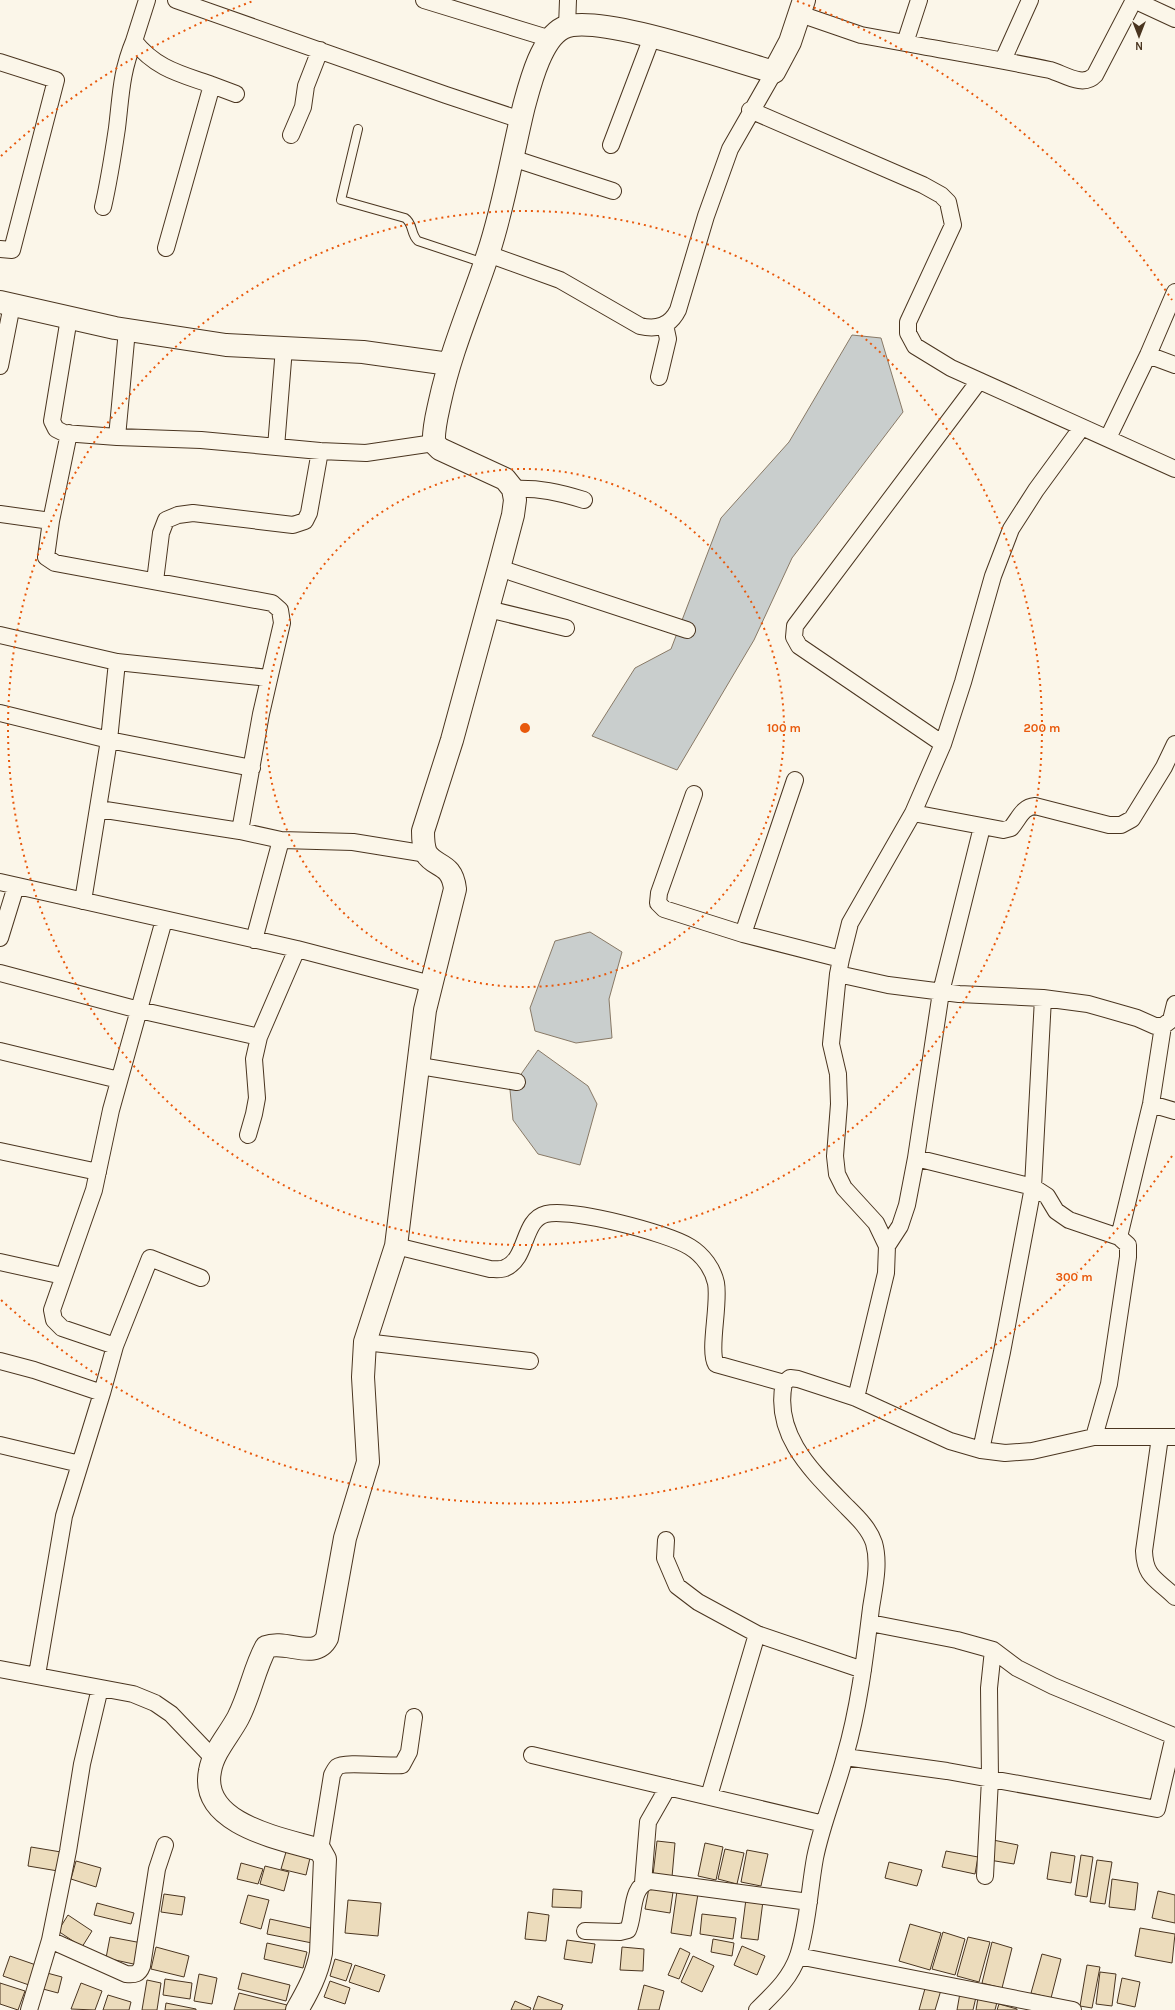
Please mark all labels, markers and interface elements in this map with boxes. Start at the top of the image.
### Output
north arrow [1119,16,1159,56]
text: N [1135,39,1143,52]
centre of rings [518,721,532,735]
text: 100 m [767,721,801,735]
text: 200 m [1024,721,1060,735]
text: 300 m [1055,1270,1093,1284]

